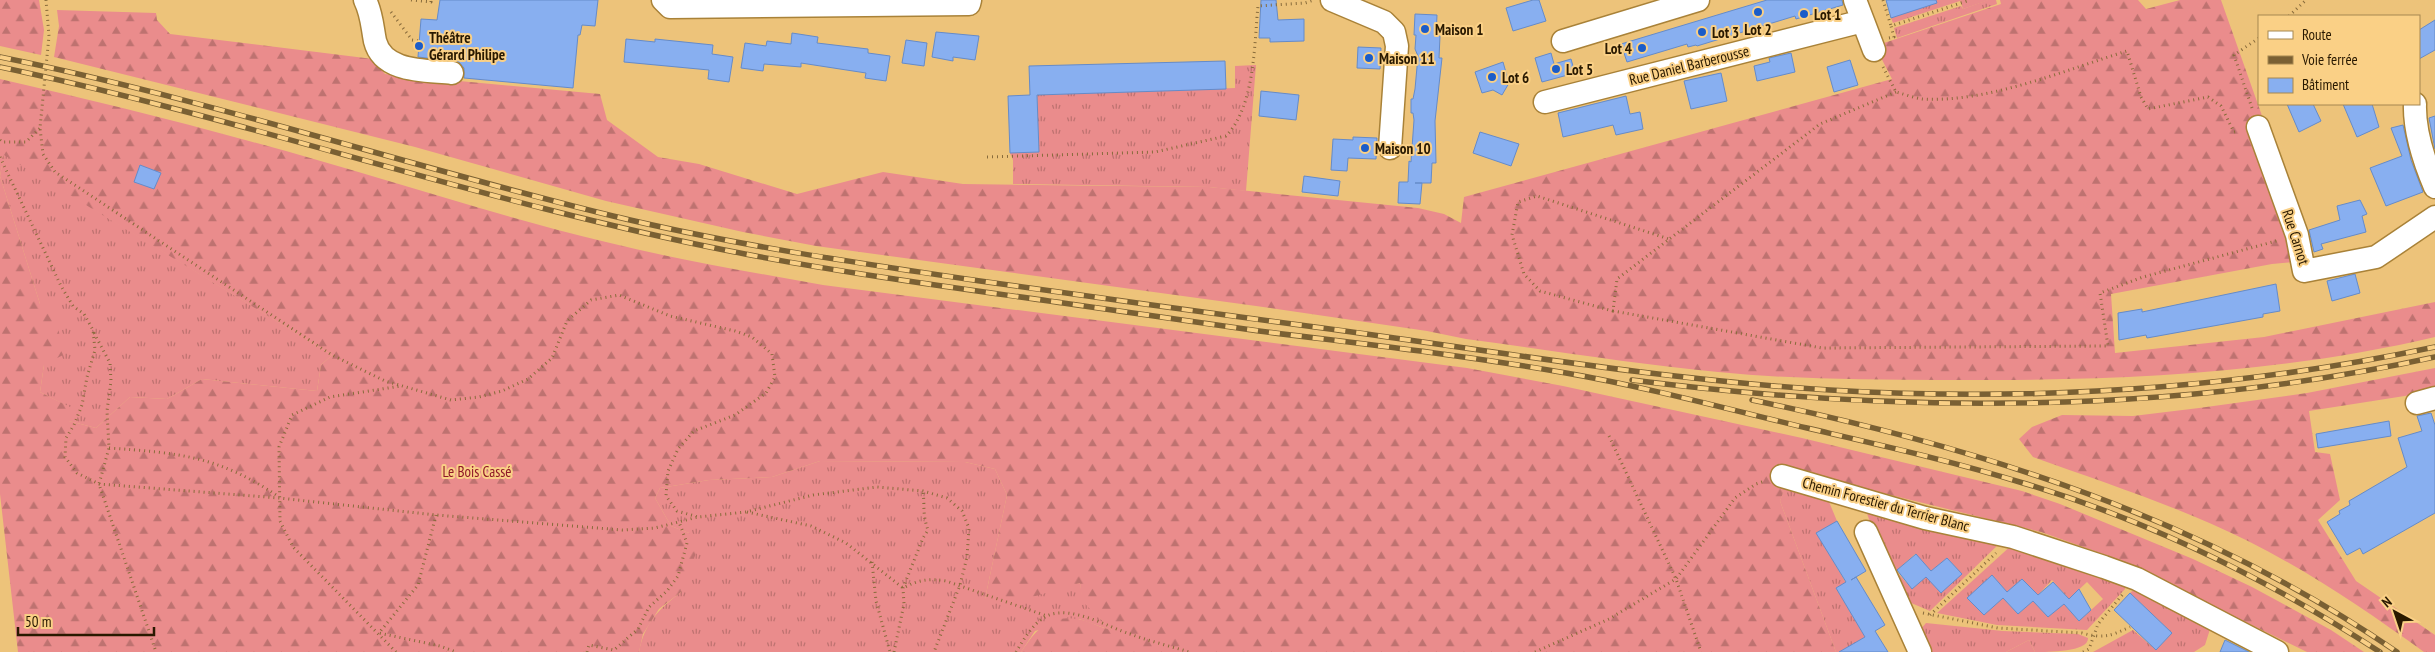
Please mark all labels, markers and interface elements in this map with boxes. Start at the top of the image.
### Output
place label: Lot 1 [1814,5,1841,24]
marker: Lot 2 [1752,6,1764,18]
marker: Lot 1 [1798,8,1810,20]
legend [2258,15,2420,105]
place label: Maison 1 [1435,20,1483,39]
place label: Lot 2 [1744,20,1772,39]
marker: Maison 1 [1419,23,1431,35]
place label: Lot 3 [1712,23,1739,42]
text: Route [2302,25,2332,44]
marker: Lot 3 [1696,26,1708,38]
place label: Théâtre Gérard Philipe [429,28,505,64]
place label: Lot 4 [1605,39,1632,58]
marker: Théâtre Gérard Philipe [413,40,425,52]
street label: Rue Daniel Barberousse [1627,41,1751,89]
marker: Lot 4 [1636,42,1648,54]
place label: Maison 11 [1379,49,1435,68]
text: Voie ferrée [2301,50,2358,69]
marker: Maison 11 [1363,52,1375,64]
place label: Lot 5 [1566,60,1593,79]
marker: Lot 5 [1550,63,1562,75]
place label: Lot 6 [1502,68,1529,87]
marker: Lot 6 [1486,71,1498,83]
text: Bâtiment [2302,75,2349,94]
place label: Maison 10 [1375,139,1431,158]
marker: Maison 10 [1359,142,1371,154]
street label: Rue Carnot [2278,207,2314,267]
park label: Le Bois Cassé [442,462,512,481]
street label: Chemin Forestier du Terrier Blanc [1800,473,1972,536]
north arrow [2370,587,2420,637]
text: N [2378,593,2395,611]
scale bar [18,604,154,636]
text: 50 m [25,612,51,631]

